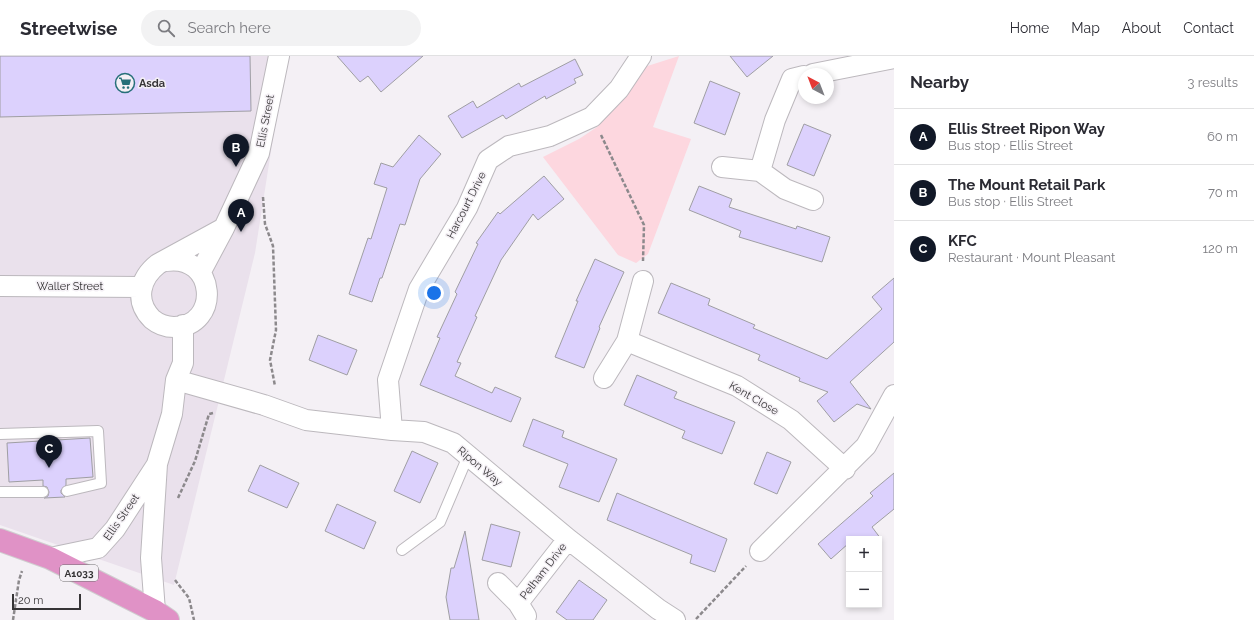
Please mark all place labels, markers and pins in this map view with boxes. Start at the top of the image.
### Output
supermarket icon: Asda [114,72,136,94]
place label: Asda [139,77,165,90]
pin: B [223,134,249,167]
pin: A [228,199,254,232]
pin: C [36,435,62,468]

